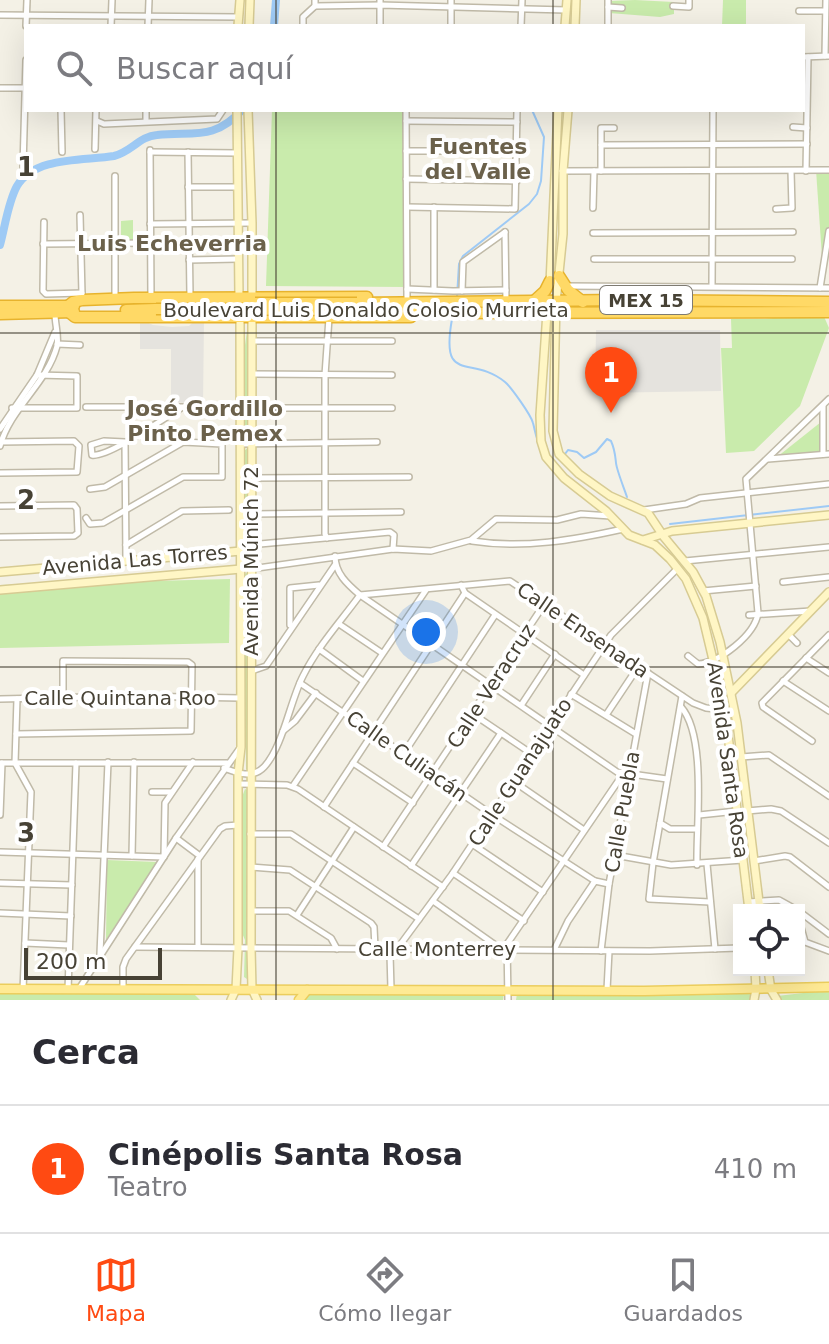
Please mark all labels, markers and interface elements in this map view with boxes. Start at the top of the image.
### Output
search box [24,24,805,112]
icon: search [52,46,96,90]
text: Buscar aquí [116,51,293,86]
district label: Fuentes del Valle [425,134,531,184]
text: 1 [17,152,35,182]
district label: Luis Echeverria [77,231,267,256]
road number: MEX 15 [600,286,692,314]
street label: Boulevard Luis Donaldo Colosio Murrieta [163,298,569,322]
pin: 1 [585,347,637,413]
district label: José Gordillo Pinto Pemex [125,396,283,446]
street label: Avenida Múnich 72 [239,466,263,656]
text: 2 [17,485,35,515]
street label: Avenida Las Torres [41,540,229,580]
street label: Calle Ensenada [512,577,654,683]
your location [406,612,446,652]
street label: Calle Veracruz [442,619,540,753]
street label: Avenida Santa Rosa [702,660,754,860]
street label: Calle Quintana Roo [24,686,216,710]
street label: Calle Guanajuato [463,693,577,851]
street label: Calle Culiacán [342,705,472,807]
street label: Calle Puebla [599,749,645,875]
text: 3 [17,818,35,848]
map controls [733,904,805,976]
button: locate [733,904,805,976]
street label: Calle Monterrey [358,937,516,961]
scale bar [24,944,162,980]
text: 200 m [36,949,106,974]
text: Cerca [32,1032,140,1072]
text: Cinépolis Santa Rosa [108,1137,463,1172]
text: 1 [49,1154,67,1184]
text: 410 m [714,1154,797,1184]
text: Teatro [108,1172,188,1202]
tab: Mapa [86,1253,146,1326]
tab: Cómo llegar [318,1253,451,1326]
tab: Guardados [623,1253,743,1326]

